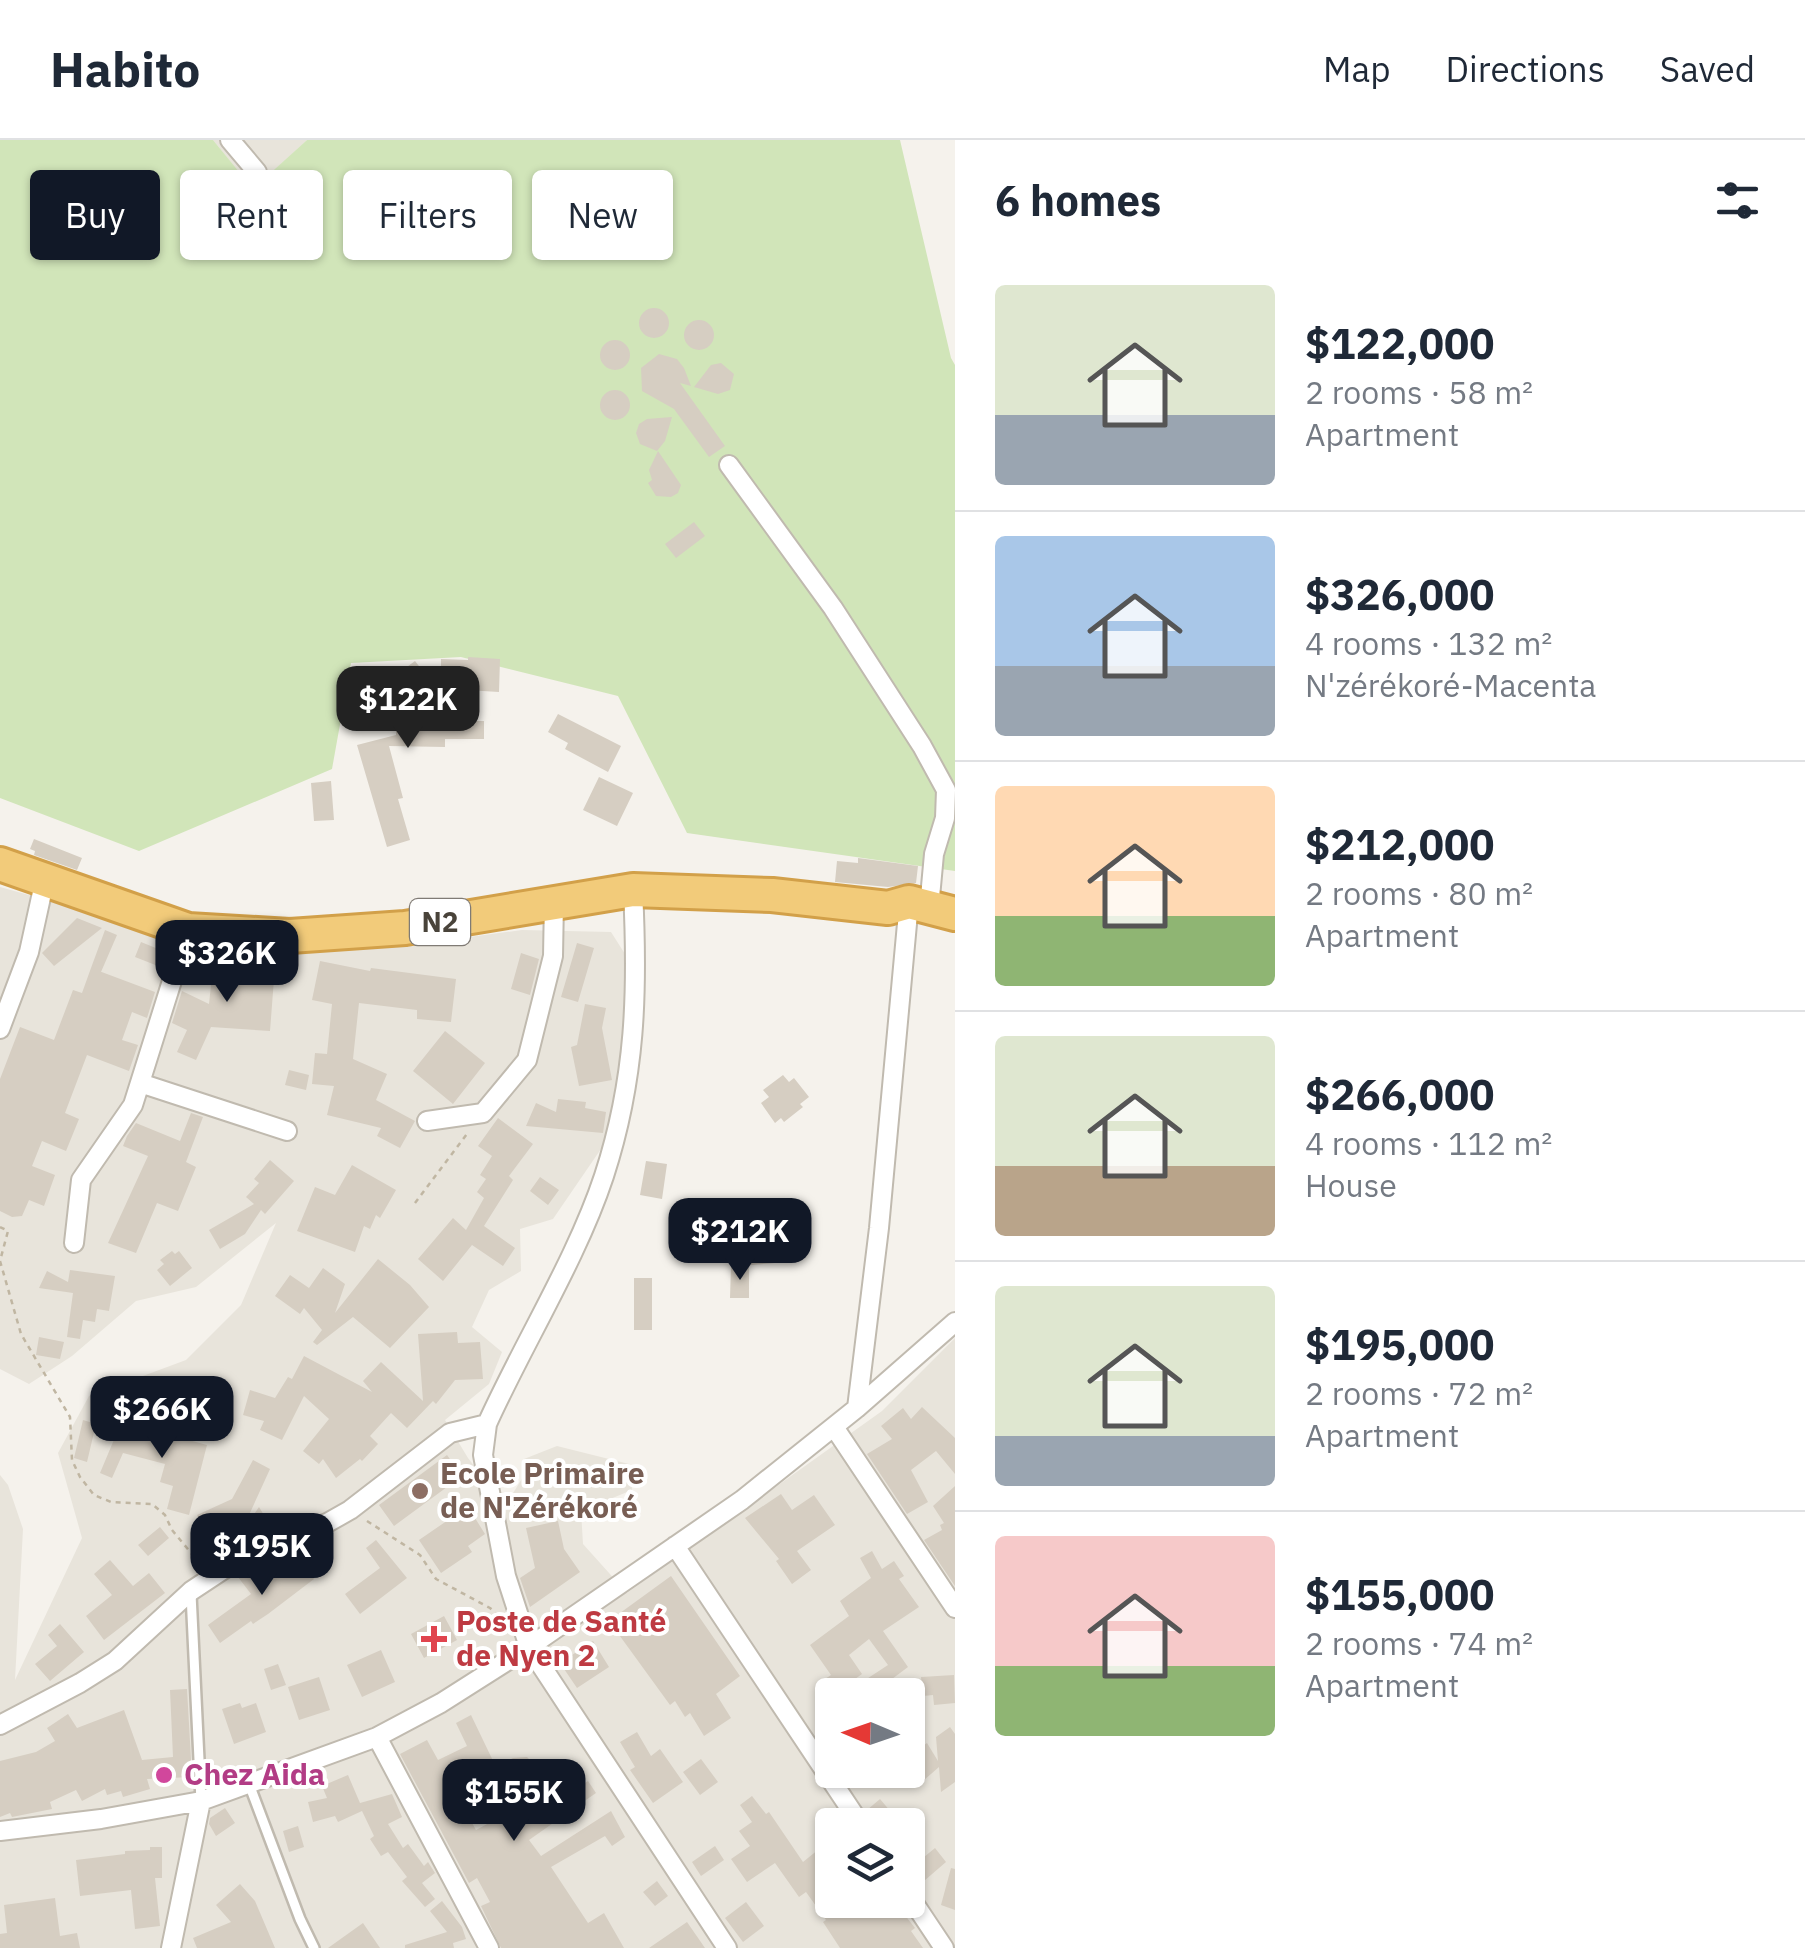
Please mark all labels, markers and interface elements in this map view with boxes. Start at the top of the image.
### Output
text: Habito [50,38,200,100]
text: Map [1323,46,1391,92]
text: Directions [1446,46,1605,92]
text: Saved [1660,46,1755,92]
chip: Buy [30,170,160,260]
chip: Rent [180,170,323,260]
chip: Filters [343,170,512,260]
chip: New [532,170,673,260]
text: 6 homes [995,173,1161,228]
icon: filters [1710,173,1765,228]
text: $122,000 [1305,316,1494,371]
icon: home [1075,325,1195,445]
text: 2 rooms · 58 m² [1305,371,1533,413]
text: Apartment [1305,413,1459,455]
text: $326,000 [1305,567,1494,622]
icon: home [1075,576,1195,696]
text: 4 rooms · 132 m² [1305,622,1552,664]
text: N'zérékoré-Macenta [1305,664,1596,706]
pin: $122K [338,666,478,751]
text: $122K [358,677,458,719]
text: $212,000 [1305,817,1494,872]
icon: home [1075,826,1195,946]
text: 2 rooms · 80 m² [1305,872,1533,914]
road number: N2 [410,899,470,945]
text: Apartment [1305,914,1459,956]
pin: $326K [157,920,297,1005]
text: $326K [177,931,277,973]
text: $266,000 [1305,1067,1494,1122]
icon: home [1075,1076,1195,1196]
text: 4 rooms · 112 m² [1305,1122,1552,1164]
text: House [1305,1164,1397,1206]
pin: $212K [670,1198,810,1283]
text: $212K [690,1209,790,1251]
text: $195,000 [1305,1317,1494,1372]
icon: home [1075,1326,1195,1446]
text: 2 rooms · 72 m² [1305,1372,1533,1414]
pin: $266K [92,1376,232,1461]
text: $266K [112,1387,212,1429]
text: Apartment [1305,1414,1459,1456]
place label: Ecole Primaire de N'Zérékoré [440,1453,645,1526]
marker: Ecole Primaire de N'Zérékoré [409,1480,431,1502]
pin: $195K [192,1513,332,1598]
text: $195K [212,1524,312,1566]
text: $155,000 [1305,1567,1494,1622]
icon: home [1075,1576,1195,1696]
place label: Poste de Santé de Nyen 2 [456,1601,666,1674]
text: 2 rooms · 74 m² [1305,1622,1533,1664]
marker: Poste de Santé de Nyen 2 [421,1626,447,1652]
text: Apartment [1305,1664,1459,1706]
north arrow [815,1678,925,1788]
map controls [815,1678,925,1918]
place label: Chez Aida [184,1754,325,1793]
pin: $155K [444,1759,584,1844]
marker: Chez Aida [153,1764,175,1786]
text: $155K [464,1770,564,1812]
button: layers [815,1808,925,1918]

